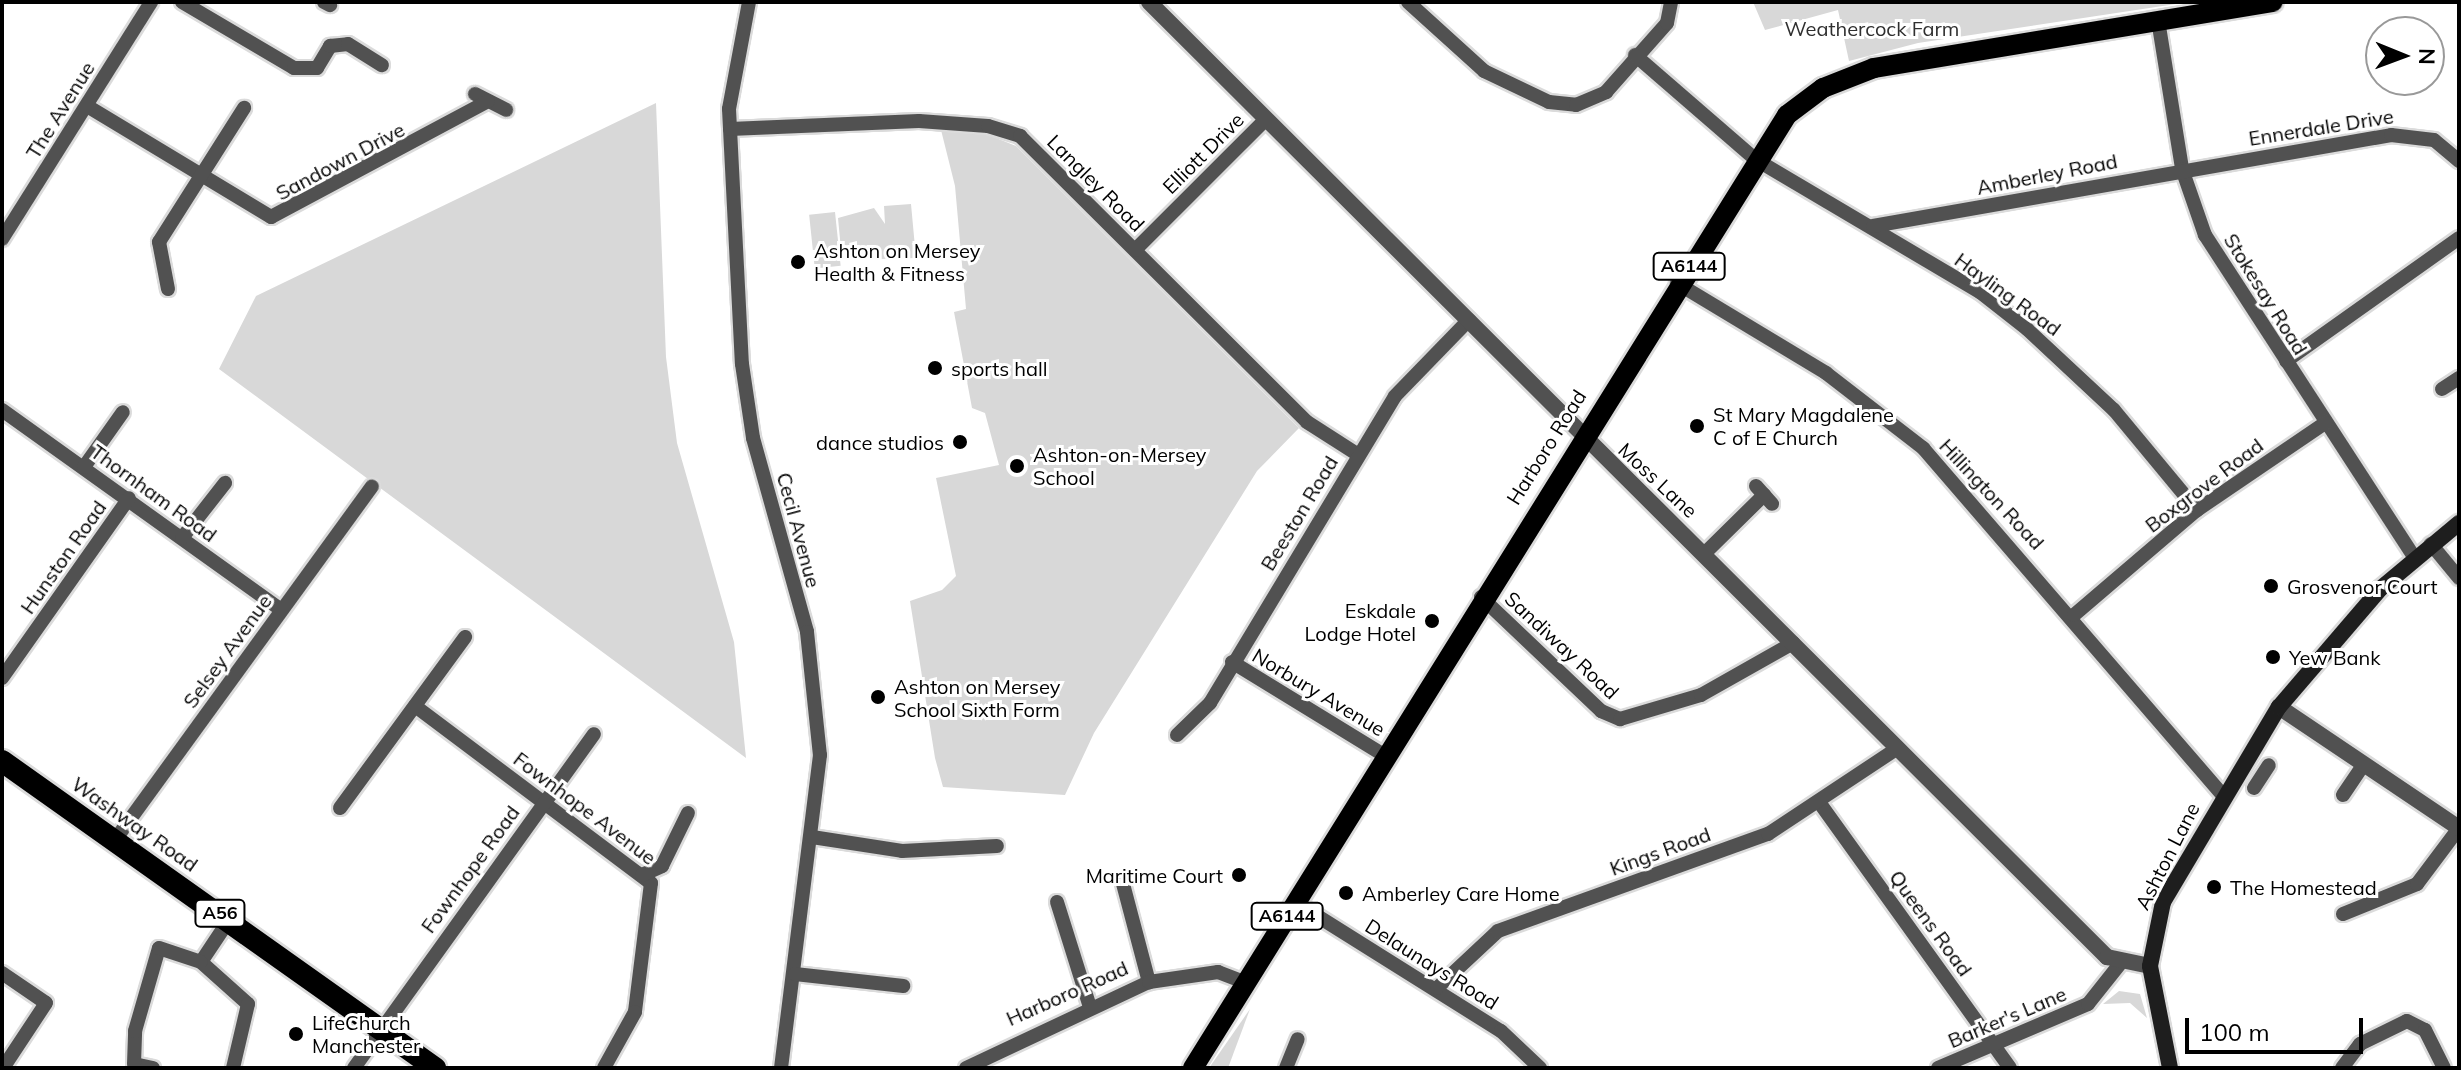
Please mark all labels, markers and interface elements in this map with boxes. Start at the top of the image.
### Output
park label: Weathercock Farm [1785,16,1959,40]
north arrow [2365,16,2445,96]
text: N [2413,48,2441,65]
street label: The Avenue [21,57,99,163]
street label: Ennerdale Drive [2247,104,2395,150]
street label: Elliott Drive [1158,108,1248,198]
street label: Sandown Drive [272,117,408,205]
street label: Langley Road [1043,130,1149,236]
street label: Amberley Road [1975,149,2119,199]
street label: Stokesay Road [2219,229,2313,359]
place label: Ashton on Mersey Health & Fitness [814,238,980,285]
street label: Hayling Road [1950,247,2066,341]
road number: A6144 [1651,252,1727,280]
marker: Ashton on Mersey Health & Fitness [789,253,807,271]
place label: sports hall [951,356,1048,380]
marker: sports hall [926,359,944,377]
street label: Harboro Road [1501,385,1591,509]
place label: St Mary Magdalene C of E Church [1713,402,1894,449]
marker: St Mary Magdalene C of E Church [1688,417,1706,435]
place label: dance studios [816,430,944,454]
marker: dance studios [951,433,969,451]
street label: Boxgrove Road [2140,433,2268,537]
street label: Hillington Road [1935,434,2049,554]
street label: Moss Lane [1614,437,1702,523]
street label: Thornham Road [86,439,222,547]
place label: Ashton-on-Mersey School [1033,442,1206,489]
street label: Beeston Road [1255,451,1343,575]
marker: Ashton-on-Mersey School [1008,457,1026,475]
street label: Cecil Avenue [772,470,826,590]
street label: Hunston Road [15,496,111,618]
place label: Grosvenor Court [2287,574,2438,598]
marker: Grosvenor Court [2262,577,2280,595]
street label: Sandiway Road [1500,586,1624,704]
street label: Selsey Avenue [178,590,276,712]
place label: Eskdale Lodge Hotel [1304,598,1416,645]
marker: Eskdale Lodge Hotel [1423,612,1441,630]
street label: Norbury Avenue [1248,643,1390,741]
place label: Yew Bank [2289,645,2381,669]
marker: Yew Bank [2264,648,2282,666]
place label: Ashton on Mersey School Sixth Form [894,674,1060,721]
marker: Ashton on Mersey School Sixth Form [869,688,887,706]
street label: Fownhope Avenue [509,747,661,869]
street label: Washway Road [67,772,203,876]
street label: Ashton Lane [2130,798,2204,914]
street label: Fownhope Road [416,801,524,937]
street label: Kings Road [1606,822,1714,880]
place label: Maritime Court [1086,863,1223,887]
marker: Maritime Court [1230,866,1248,884]
street label: Queens Road [1885,866,1977,980]
place label: The Homestead [2230,875,2377,899]
marker: The Homestead [2205,878,2223,896]
place label: Amberley Care Home [1362,881,1560,905]
marker: Amberley Care Home [1337,884,1355,902]
road number: A56 [194,899,246,927]
road number: A6144 [1249,902,1325,930]
street label: Delaunays Road [1361,913,1503,1015]
street label: Harboro Road [1002,955,1132,1031]
street label: Barker's Lane [1944,981,2070,1053]
scale bar [2189,1002,2367,1052]
place label: LifeChurch Manchester [312,1010,420,1057]
text: 100 m [2199,1017,2270,1047]
marker: LifeChurch Manchester [287,1025,305,1043]

